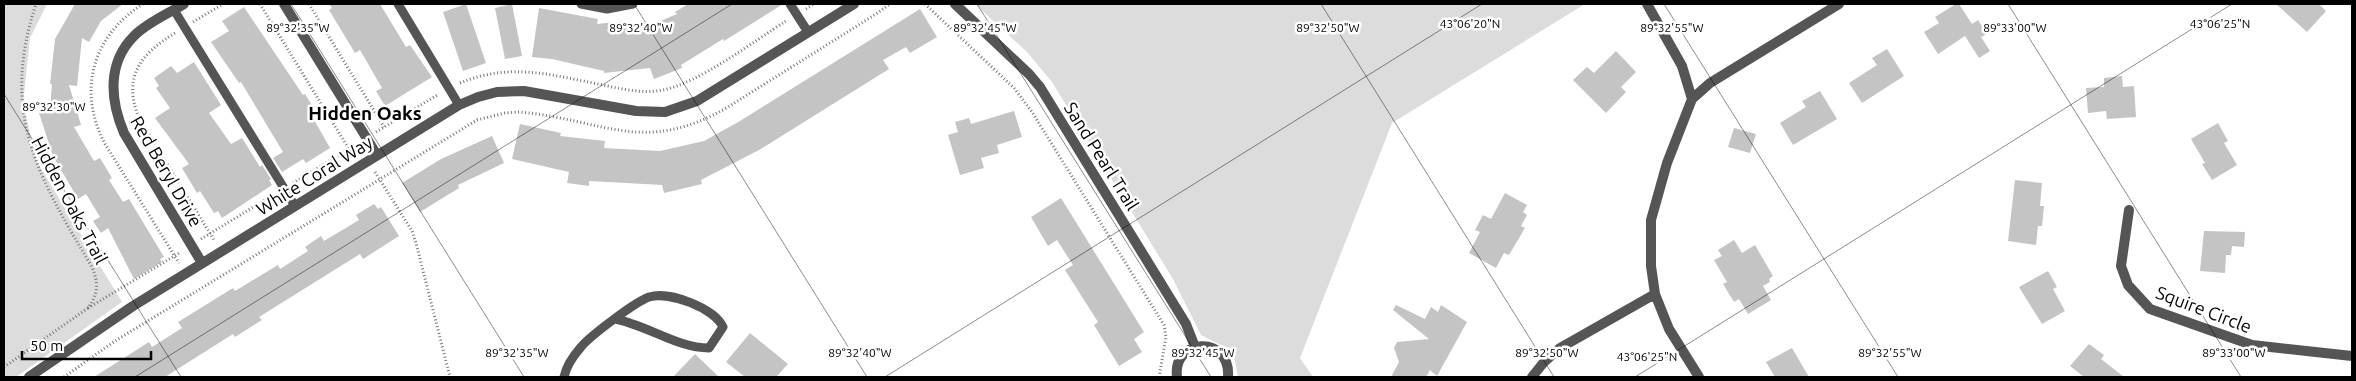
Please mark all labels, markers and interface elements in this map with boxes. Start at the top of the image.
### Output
text: 43°06'20"N [1440,17,1500,30]
text: 43°06'25"N [2190,17,2250,30]
text: 89°32'35"W [266,21,330,34]
text: 89°32'40"W [609,21,673,34]
text: 89°32'45"W [953,21,1017,34]
text: 89°32'50"W [1296,21,1360,34]
text: 89°32'55"W [1640,21,1704,34]
text: 89°33'00"W [1983,21,2047,34]
street label: Sand Pearl Trail [1061,98,1143,214]
text: 89°32'30"W [22,100,86,113]
district label: Hidden Oaks [308,102,422,124]
street label: Red Beryl Drive [127,112,207,230]
street label: White Coral Way [252,131,376,219]
street label: Hidden Oaks Trail [28,133,112,267]
street label: Squire Circle [2153,282,2255,336]
scale bar [22,328,151,360]
text: 50 m [30,337,63,354]
text: 89°32'35"W [485,346,549,359]
text: 89°32'40"W [828,346,892,359]
text: 89°32'45"W [1171,346,1235,359]
text: 89°32'50"W [1515,346,1579,359]
text: 89°32'55"W [1858,346,1922,359]
text: 89°33'00"W [2202,346,2266,359]
text: 43°06'25"N [1617,350,1677,363]

